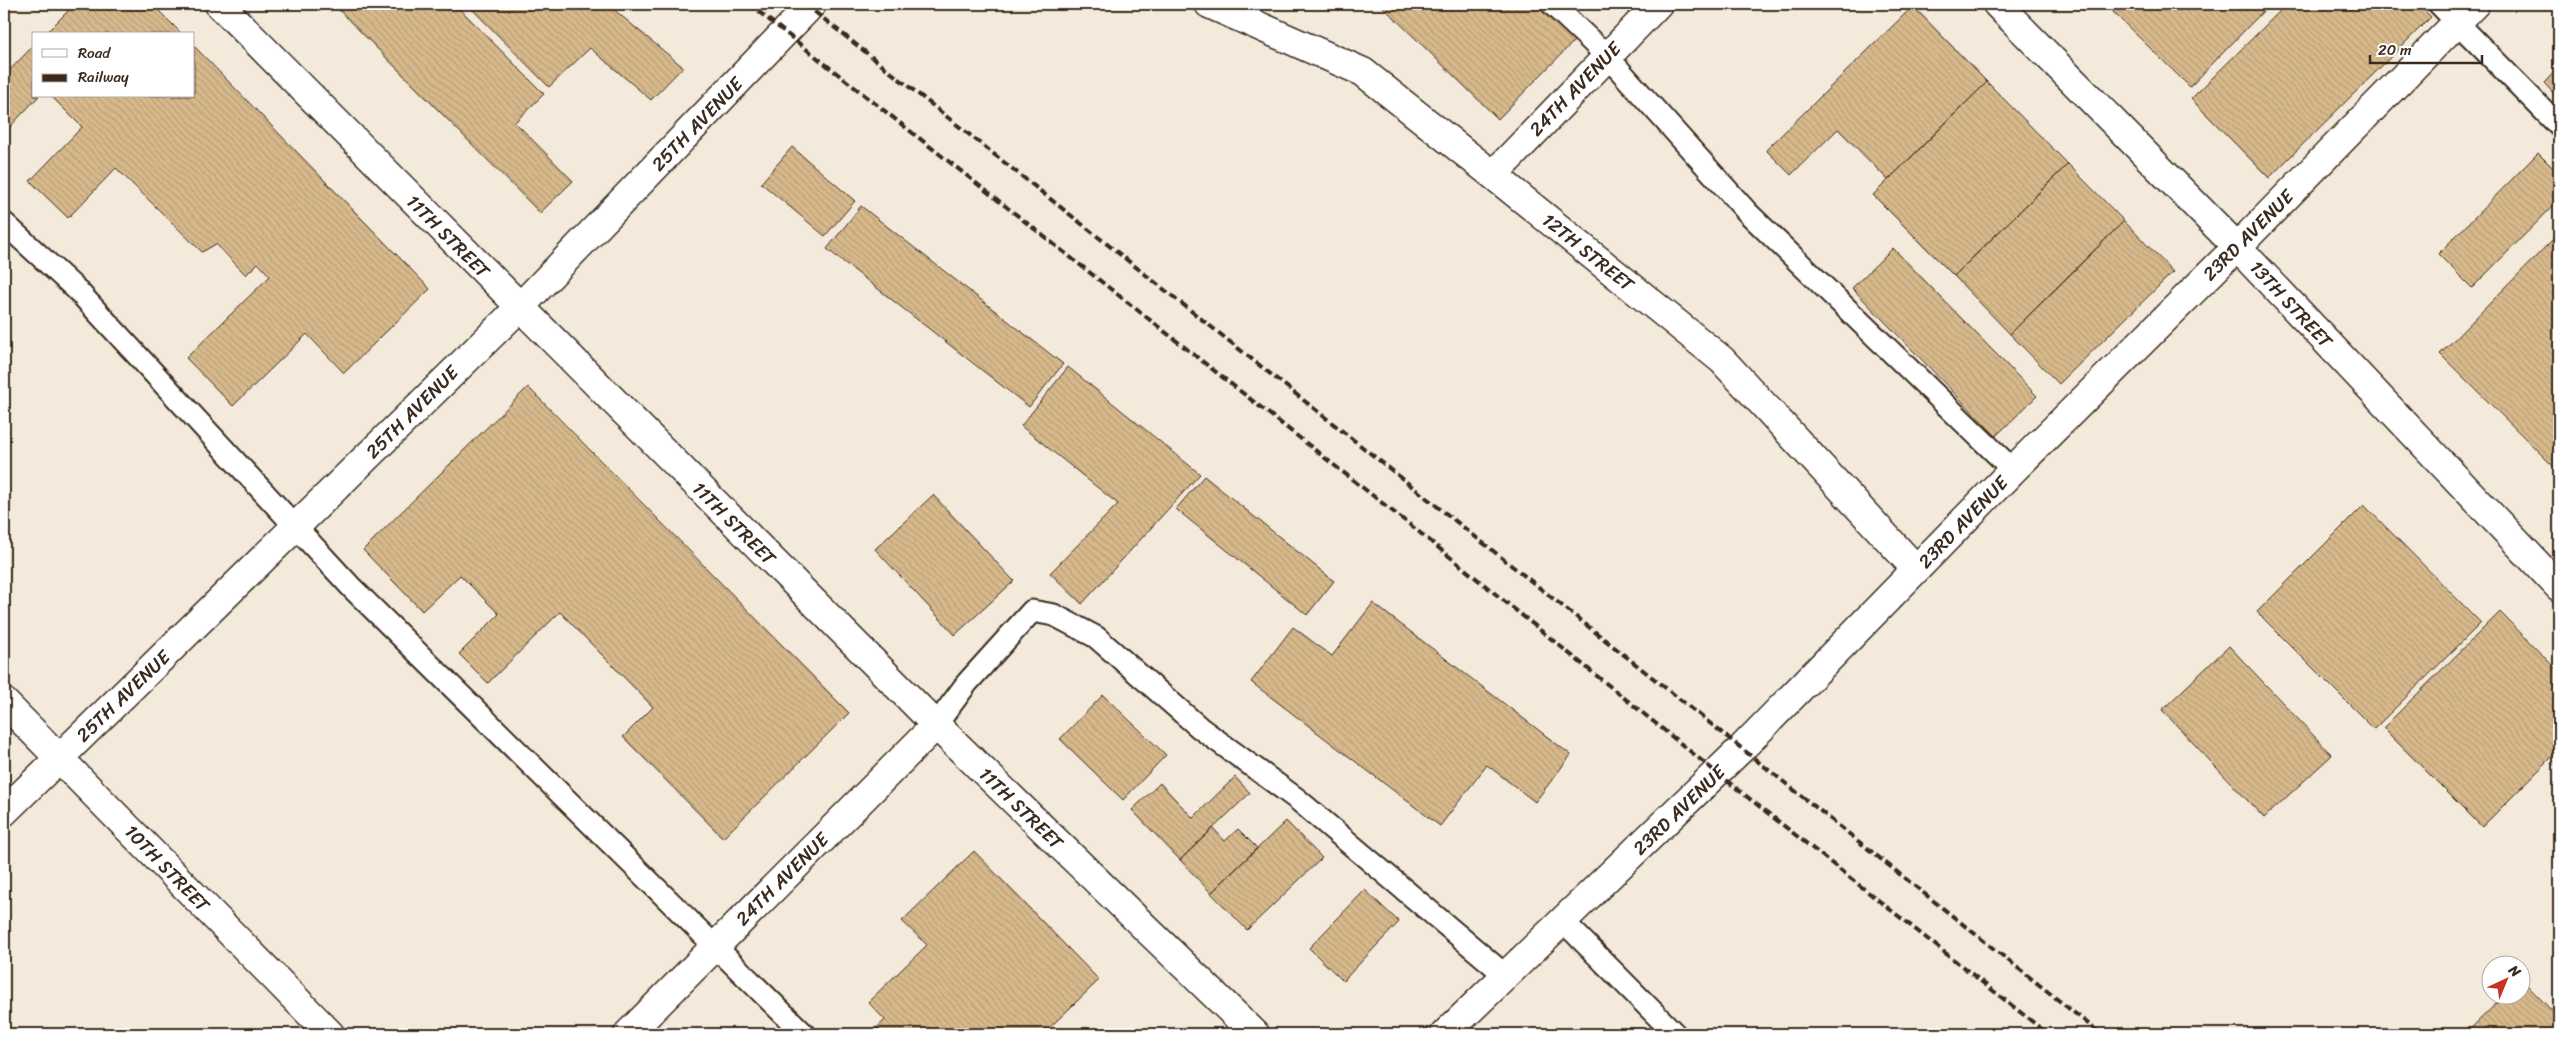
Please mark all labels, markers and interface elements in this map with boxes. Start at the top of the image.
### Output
legend [32,32,195,98]
scale bar [2370,32,2483,64]
street label: 24TH AVENUE [1521,33,1630,144]
text: 20 m [2378,37,2412,63]
text: Road [78,40,111,66]
text: Railway [78,64,129,90]
street label: 25TH AVENUE [643,68,752,179]
street label: 23RD AVENUE [2194,180,2303,289]
street label: 11TH STREET [398,186,499,287]
street label: 12TH STREET [1535,204,1643,301]
street label: 13TH STREET [2241,252,2342,357]
street label: 25TH AVENUE [357,356,468,467]
street label: 23RD AVENUE [1910,467,2017,576]
street label: 11TH STREET [684,473,785,574]
street label: 25TH AVENUE [68,641,179,750]
street label: 23RD AVENUE [1625,756,1734,863]
street label: 11TH STREET [971,759,1072,858]
street label: 10TH STREET [116,816,219,921]
street label: 24TH AVENUE [727,823,838,934]
north arrow [2480,956,2530,1006]
text: N [2502,958,2527,984]

